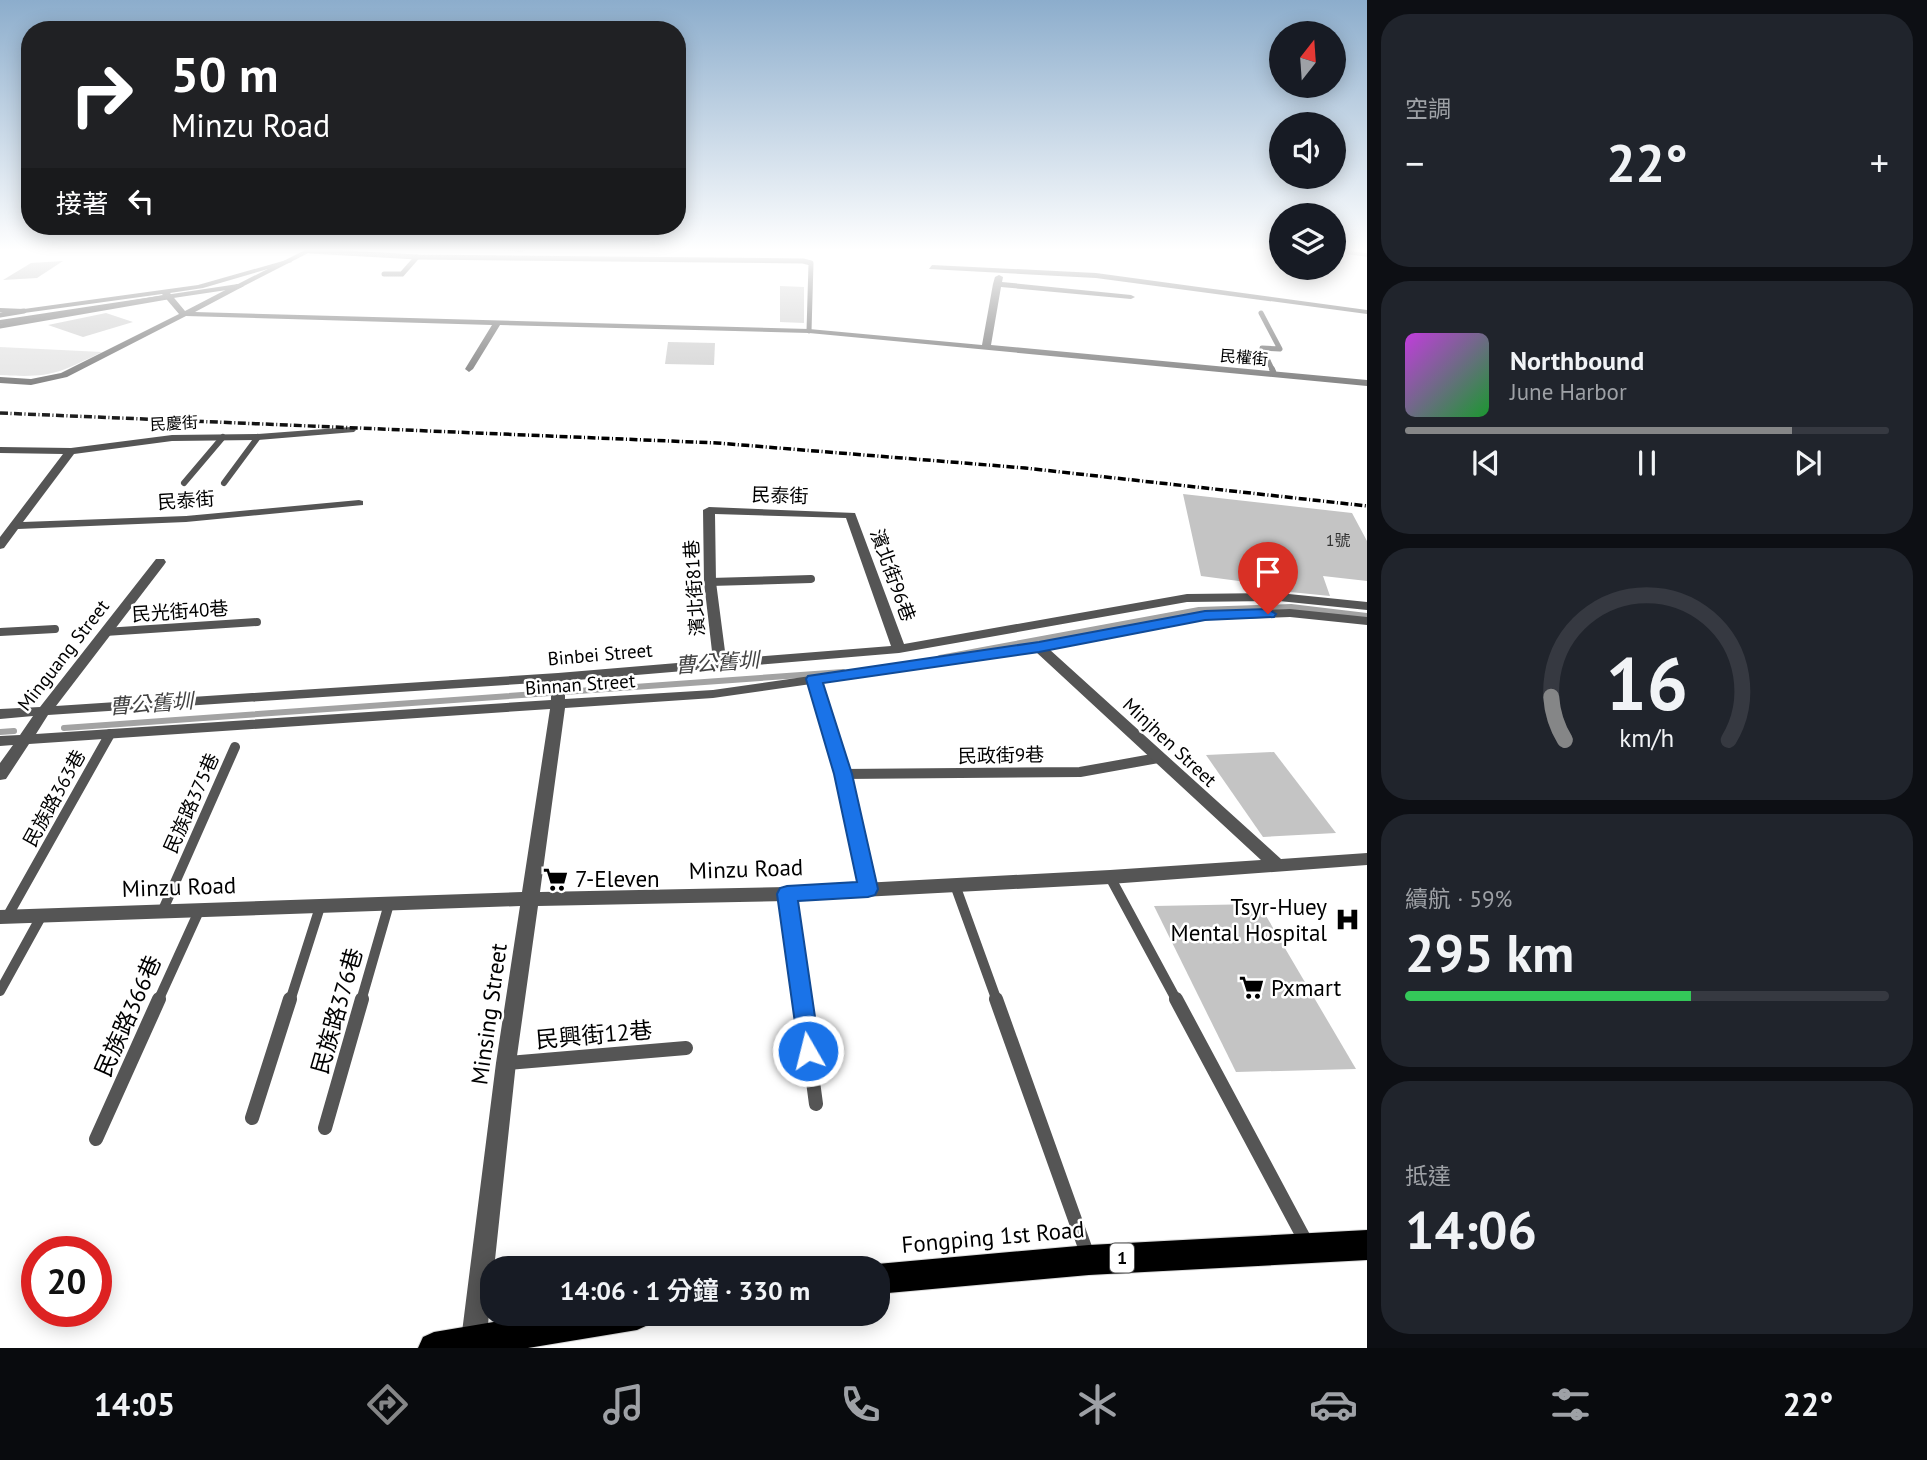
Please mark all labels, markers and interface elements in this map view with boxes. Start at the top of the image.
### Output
north arrow [1269,21,1346,98]
map controls [1269,21,1346,280]
text: 50 m [171,42,278,106]
icon: right [56,49,147,140]
text: 空調 [1405,94,1451,123]
text: Minzu Road [171,104,330,146]
button: sound [1269,112,1346,189]
text: 22° [1606,129,1688,196]
text: − [1405,138,1424,187]
text: + [1870,138,1889,187]
icon: left [122,182,160,220]
text: 接著 [56,187,108,220]
button: layers [1269,203,1346,280]
text: Northbound [1510,344,1644,377]
street label: 民權街 [1219,345,1269,369]
text: June Harbor [1510,377,1627,406]
street label: 民慶街 [150,412,198,434]
icon: previous [1467,444,1505,482]
icon: pause [1628,444,1666,482]
icon: next [1789,444,1827,482]
street label: 民泰街 [751,482,809,508]
street label: 民泰街 [157,486,215,514]
street label: 濱北街96巷 [865,525,921,625]
house number: 1號 [1326,530,1350,550]
street label: 濱北街81巷 [679,539,709,637]
pin [1238,542,1298,614]
icon: arrive [1249,553,1287,591]
street label: Minguang Street [12,594,114,715]
street label: 民光街40巷 [131,596,229,626]
text: 16 [1606,636,1688,730]
street label: Binbei Street [547,637,654,671]
water label: 曹公舊圳 [674,646,763,679]
street label: Binnan Street [524,668,636,700]
water label: 曹公舊圳 [108,687,197,720]
street label: Minjhen Street [1118,692,1222,792]
text: km/h [1620,722,1674,754]
street label: 民政街9巷 [958,742,1044,768]
street label: 民族路363巷 [18,745,90,851]
street label: 民族路375巷 [158,749,224,857]
street label: Minzu Road [688,852,804,885]
place label: 7-Eleven [575,864,660,893]
supermarket icon: 7-Eleven [541,865,569,893]
street label: Minzu Road [121,870,237,903]
text: 續航 · 59% [1405,884,1512,913]
place label: Tsyr-Huey Mental Hospital [1170,892,1327,947]
hospital icon: Tsyr-Huey Mental Hospital [1333,906,1361,934]
text: 295 km [1405,919,1574,986]
street label: Minsing Street [464,941,513,1087]
street label: 民族路376巷 [305,945,368,1077]
street label: 民族路366巷 [88,951,167,1081]
place label: Pxmart [1271,973,1341,1002]
supermarket icon: Pxmart [1237,974,1265,1002]
position arrow [771,1014,845,1088]
street label: 民興街12巷 [534,1015,654,1054]
text: 抵達 [1405,1161,1451,1190]
text: 14:06 [1405,1196,1537,1263]
street label: Fongping 1st Road [900,1214,1086,1259]
speed limit sign: 20 [21,1236,112,1327]
road number: 1 [1110,1244,1134,1273]
text: 14:06 · 1 分鐘 · 330 m [560,1274,810,1307]
icon: directions [363,1380,412,1429]
icon: music [599,1380,648,1429]
icon: phone [836,1380,885,1429]
icon: climate [1073,1380,1122,1429]
icon: car [1309,1380,1358,1429]
icon: filters [1546,1380,1595,1429]
text: 14:05 [94,1383,175,1425]
text: 22° [1783,1383,1833,1425]

